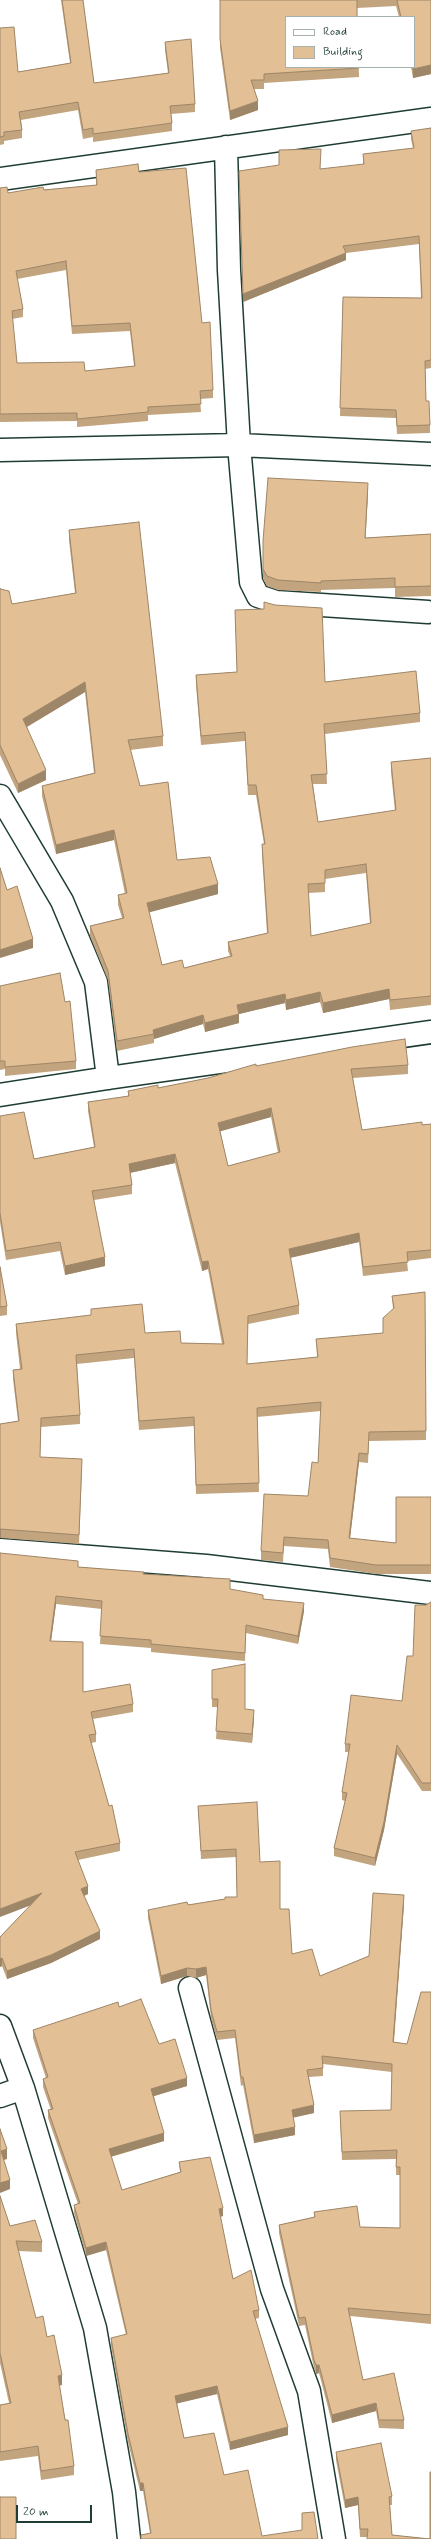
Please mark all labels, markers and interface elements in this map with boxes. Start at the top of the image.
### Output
legend [285,16,415,68]
text: Road [323,24,347,40]
text: Building [323,44,363,60]
scale bar [18,2497,94,2523]
text: 20 m [23,2504,49,2520]

